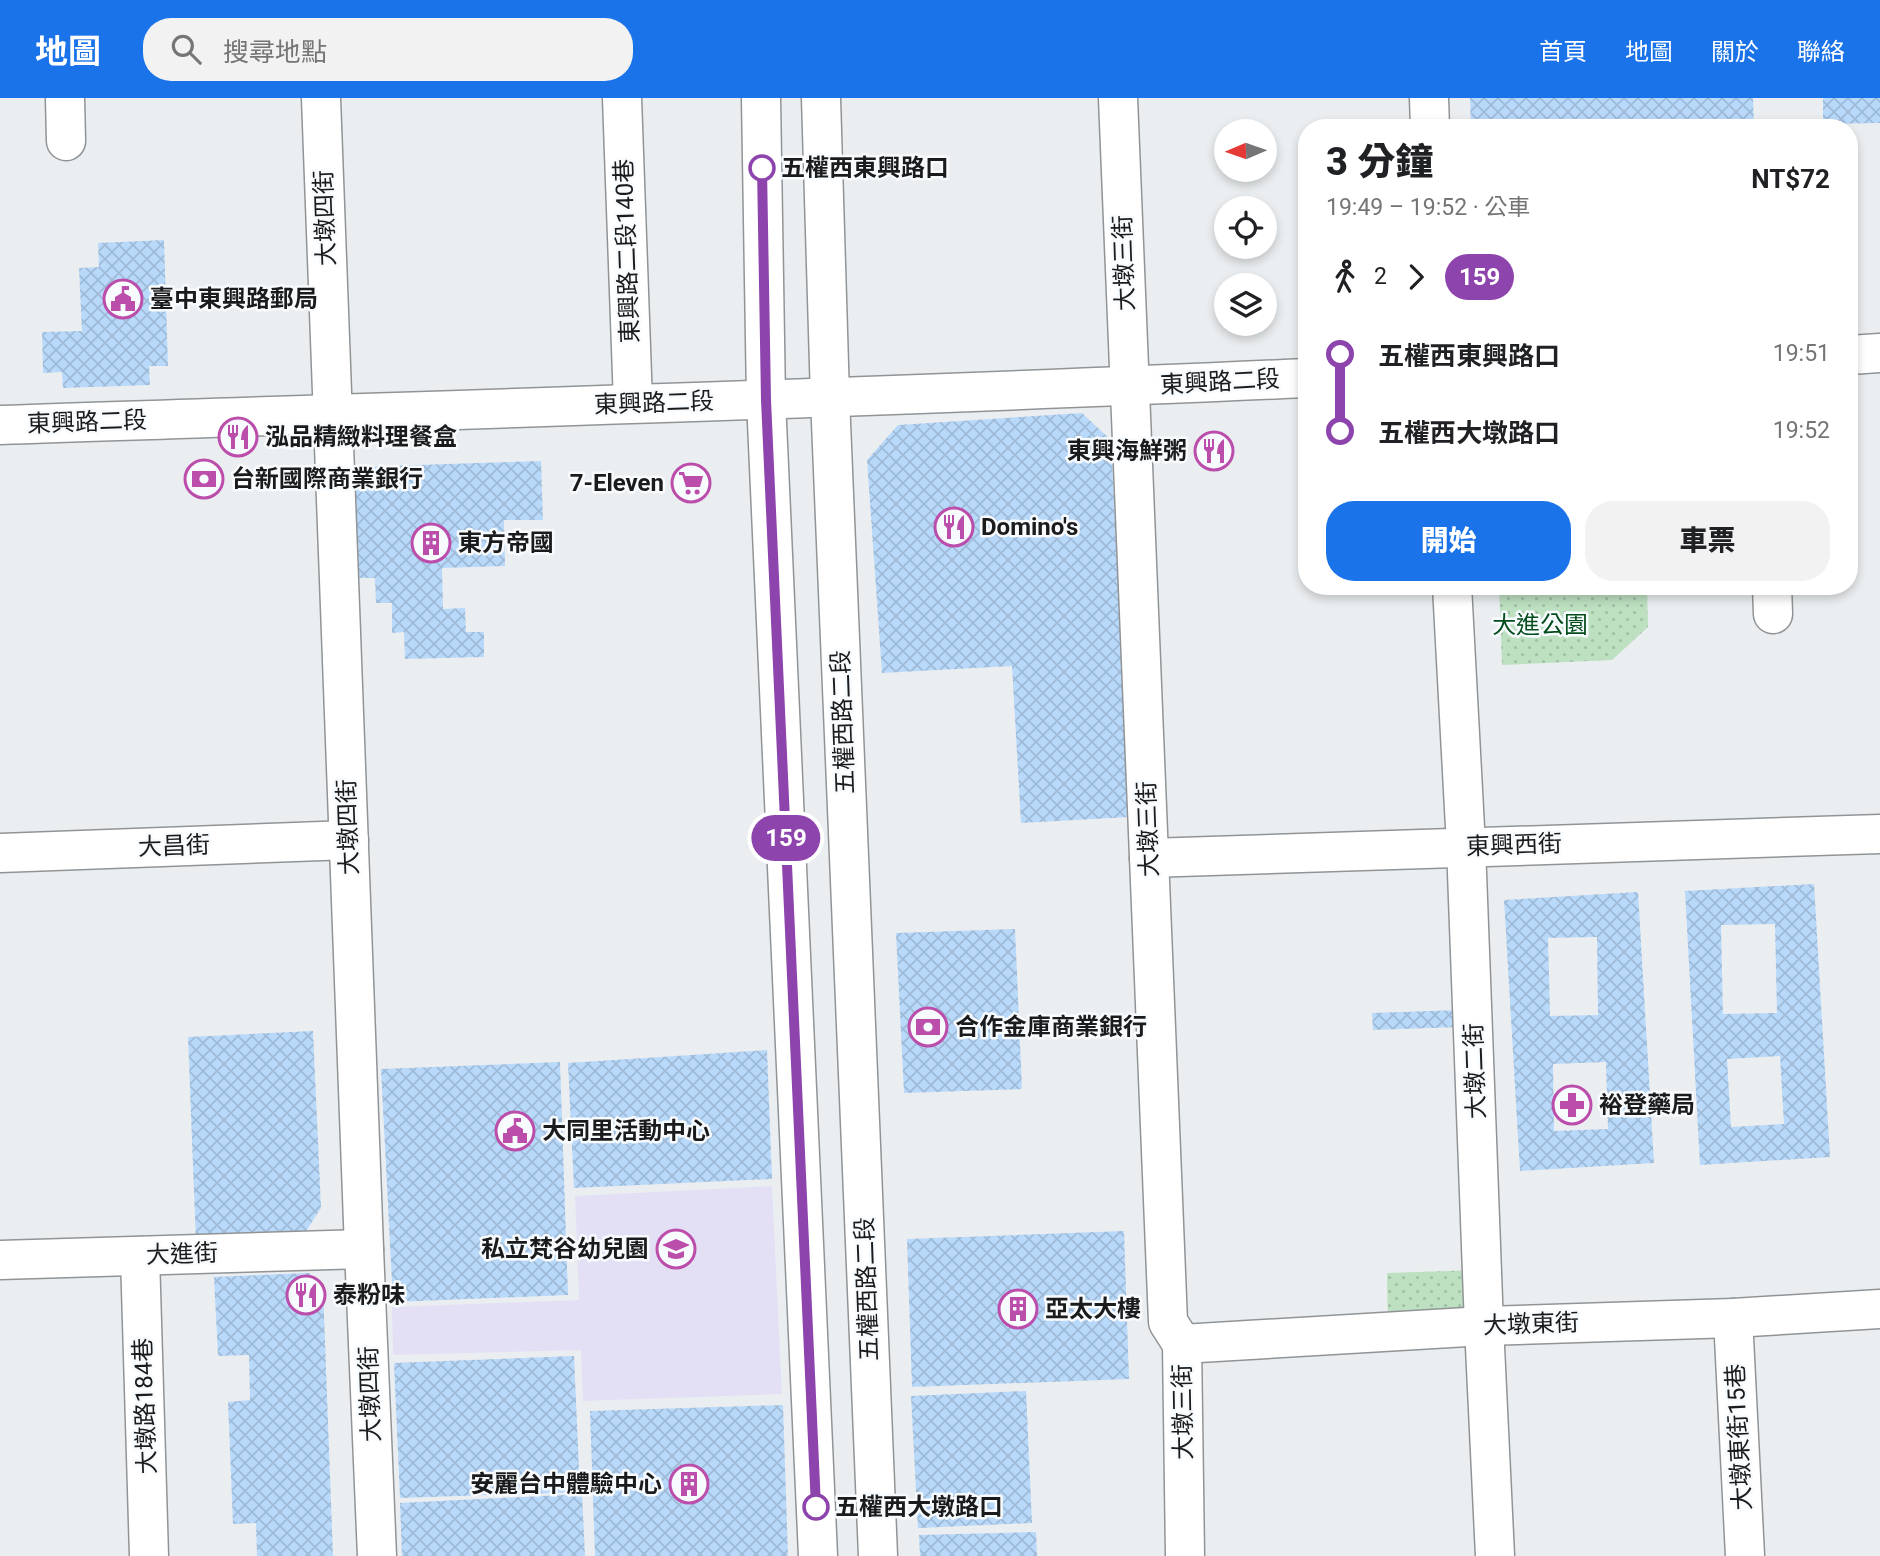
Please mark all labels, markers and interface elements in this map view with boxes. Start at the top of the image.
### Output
search box [143,18,633,81]
icon: search [167,30,205,68]
text: 地圖 [35,32,101,71]
text: 搜尋地點 [223,37,327,67]
text: 首頁 [1539,38,1587,66]
text: 地圖 [1625,38,1673,66]
text: 關於 [1711,38,1759,66]
text: 聯絡 [1797,38,1845,66]
north arrow [1214,119,1278,182]
map controls [1214,119,1277,336]
text: 3 分鐘 [1326,140,1433,184]
place label: 五權西東興路口 [781,154,949,182]
marker: 五權西東興路口 [749,155,775,181]
street label: 東興路二段140巷 [610,158,644,344]
text: NT$72 [1751,164,1830,194]
street label: 大墩四街 [309,170,341,266]
text: 19:49 – 19:52 · 公車 [1326,194,1530,221]
button: locate [1214,196,1277,259]
street label: 大墩三街 [1108,215,1140,311]
icon: walk [1326,258,1364,296]
icon: forward [1397,258,1435,296]
text: 2 [1374,263,1387,290]
text: 159 [1459,263,1500,291]
button: layers [1214,273,1277,336]
public building icon: 臺中東興路郵局 [102,278,144,320]
place label: 臺中東興路郵局 [150,285,318,313]
text: 19:51 [1773,340,1830,367]
text: 五權西東興路口 [1378,341,1560,371]
street label: 東興路二段 [1159,365,1281,399]
street label: 東興路二段 [594,387,714,419]
street label: 東興路二段 [27,406,147,438]
restaurant icon: 泓品精緻料理餐盒 [217,416,259,458]
text: 19:52 [1773,417,1830,444]
text: 五權西大墩路口 [1378,418,1560,448]
place label: 泓品精緻料理餐盒 [265,423,457,451]
restaurant icon: 東興海鮮粥 [1193,430,1235,472]
place label: 東興海鮮粥 [1067,437,1187,465]
bank icon: 台新國際商業銀行 [183,458,225,500]
supermarket icon: 7-Eleven [670,462,712,504]
place label: 台新國際商業銀行 [231,465,423,493]
place label: 7-Eleven [570,469,664,497]
button: 開始 [1326,501,1571,581]
button: 車票 [1585,501,1830,581]
restaurant icon: Domino's [933,506,975,548]
place label: Domino's [981,513,1078,541]
building icon: 東方帝國 [410,522,452,564]
place label: 東方帝國 [458,529,554,557]
park label: 大進公園 [1492,611,1588,639]
street label: 五權西路二段 [826,650,860,794]
street label: 大墩四街 [332,779,364,875]
street label: 大墩三街 [1132,781,1164,877]
line badge: 159 [746,815,826,861]
text: 159 [765,824,807,852]
street label: 東興西街 [1466,829,1562,861]
street label: 大昌街 [138,831,210,861]
bank icon: 合作金庫商業銀行 [907,1006,949,1048]
place label: 合作金庫商業銀行 [955,1013,1147,1041]
street label: 大墩二街 [1459,1023,1491,1119]
pharmacy icon: 裕登藥局 [1551,1084,1593,1126]
place label: 裕登藥局 [1599,1091,1695,1119]
public building icon: 大同里活動中心 [494,1110,536,1152]
place label: 大同里活動中心 [542,1117,710,1145]
street label: 五權西路二段 [850,1217,884,1361]
school or university icon: 私立梵谷幼兒園 [655,1228,697,1270]
place label: 私立梵谷幼兒園 [481,1235,649,1263]
street label: 大進街 [146,1239,218,1269]
restaurant icon: 泰粉味 [285,1274,327,1316]
place label: 泰粉味 [333,1281,405,1309]
building icon: 亞太大樓 [997,1288,1039,1330]
place label: 亞太大樓 [1045,1295,1141,1323]
street label: 大墩東街 [1483,1308,1579,1340]
street label: 大墩路184巷 [129,1337,161,1475]
street label: 大墩四街 [354,1346,386,1442]
street label: 大墩東街15巷 [1721,1363,1757,1511]
street label: 大墩三街 [1168,1364,1198,1460]
building icon: 安麗台中體驗中心 [668,1463,710,1505]
place label: 安麗台中體驗中心 [470,1470,662,1498]
place label: 五權西大墩路口 [835,1493,1003,1521]
marker: 五權西大墩路口 [803,1494,829,1520]

